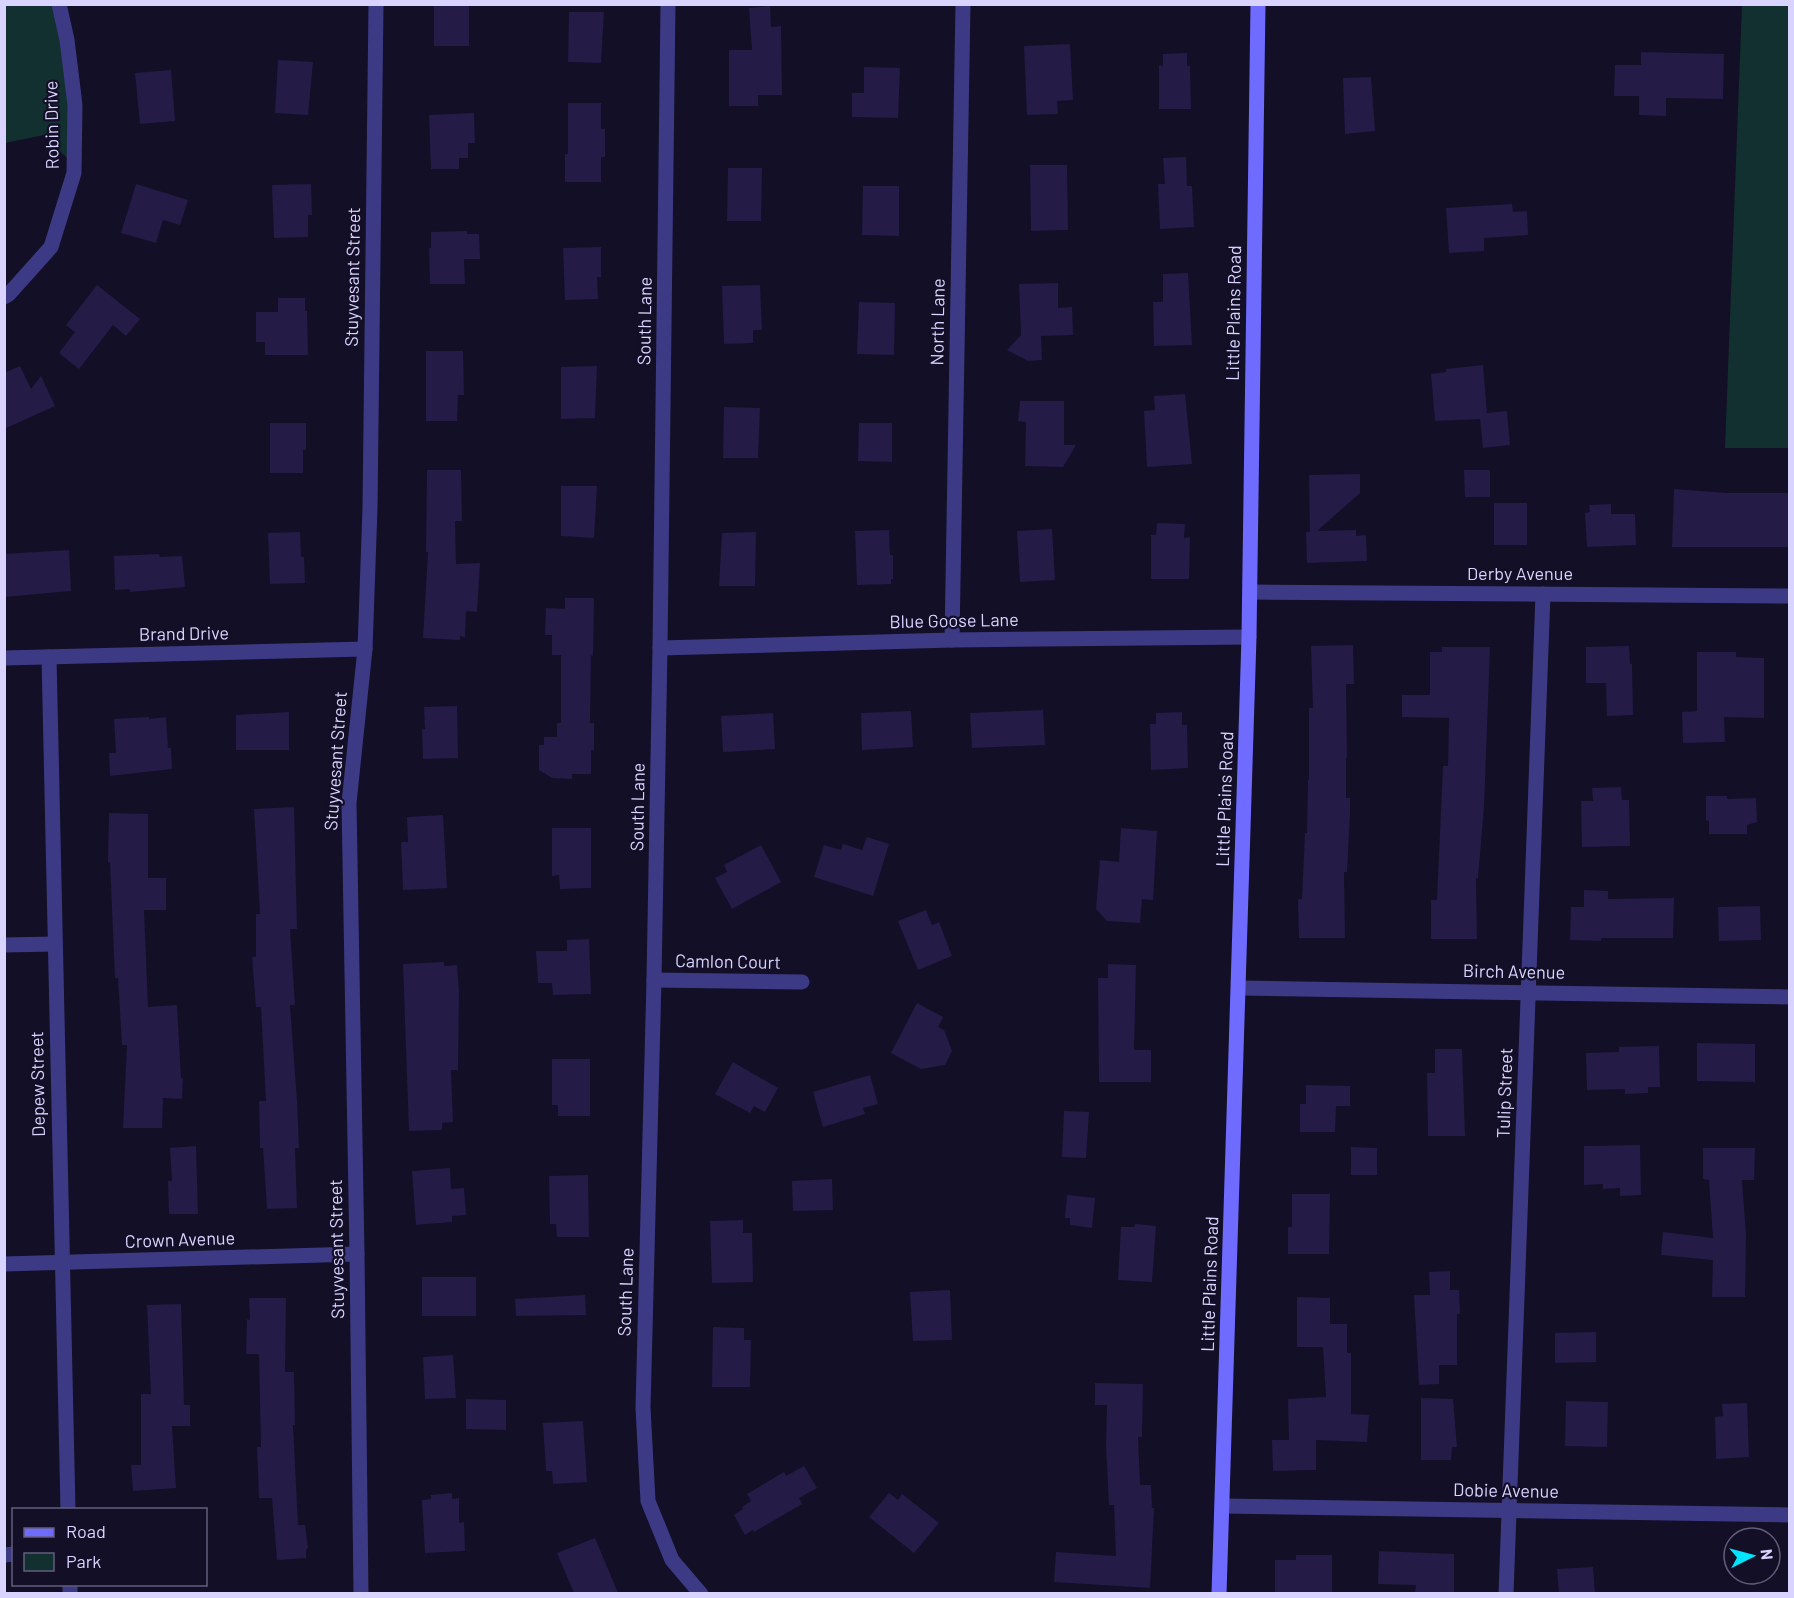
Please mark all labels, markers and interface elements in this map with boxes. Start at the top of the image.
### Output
street label: Robin Drive [39,81,63,170]
street label: Stuyvesant Street [340,207,364,347]
street label: Little Plains Road [1221,245,1245,381]
street label: South Lane [632,277,656,365]
street label: North Lane [925,278,949,366]
street label: Derby Avenue [1467,562,1573,584]
street label: Blue Goose Lane [889,608,1019,632]
street label: Brand Drive [139,621,229,645]
street label: Stuyvesant Street [319,691,351,831]
street label: Little Plains Road [1211,731,1237,867]
street label: South Lane [625,763,649,851]
street label: Camlon Court [675,949,781,973]
street label: Birch Avenue [1463,959,1565,983]
street label: Depew Street [25,1031,49,1137]
street label: Tulip Street [1491,1047,1517,1139]
street label: Stuyvesant Street [324,1179,348,1319]
street label: Little Plains Road [1196,1216,1222,1352]
street label: Crown Avenue [124,1226,235,1252]
street label: South Lane [612,1247,638,1337]
street label: Dobie Avenue [1453,1478,1559,1502]
legend [12,1508,207,1586]
text: Road [66,1520,106,1542]
north arrow [1722,1526,1782,1586]
text: N [1757,1548,1777,1561]
text: Park [66,1550,101,1572]

